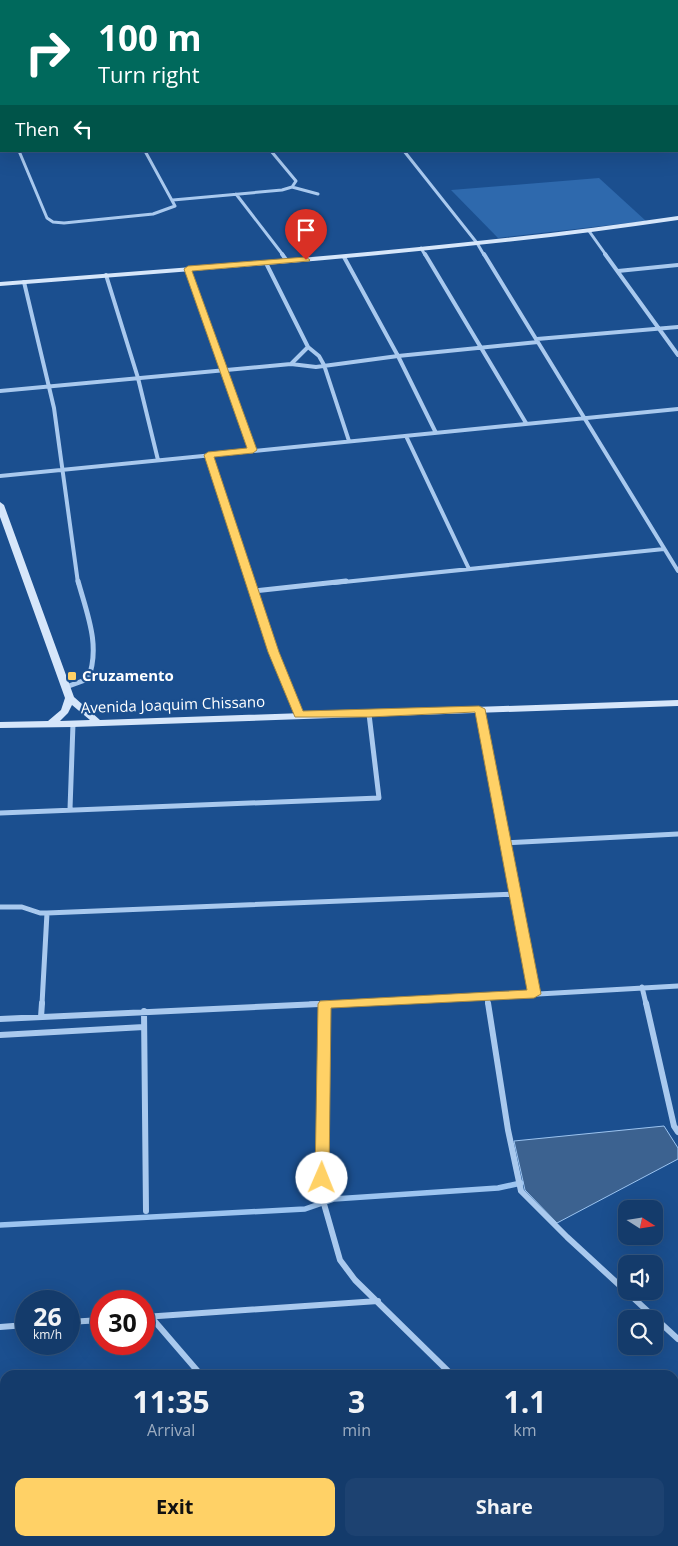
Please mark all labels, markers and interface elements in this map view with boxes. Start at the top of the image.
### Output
text: 100 m [98,14,202,61]
icon: right [15,20,80,85]
text: Turn right [98,59,200,89]
icon: left [69,115,97,143]
text: Then [15,116,59,142]
pin [285,209,327,260]
icon: arrive [292,216,320,244]
place label: Cruzamento [82,665,174,685]
marker: Cruzamento [66,670,78,682]
street label: Avenida Joaquim Chissano [80,691,265,717]
position arrow [295,1151,347,1203]
north arrow [618,1200,662,1245]
map controls [618,1200,663,1355]
button: sound [618,1255,663,1300]
speed limit sign: 30 [90,1290,155,1355]
text: 26 [33,1299,62,1333]
button: search [618,1310,663,1355]
text: km/h [33,1326,62,1343]
text: 11:35 [133,1381,210,1422]
text: 3 [348,1381,365,1422]
text: 1.1 [504,1381,546,1422]
text: Arrival [147,1419,195,1441]
text: min [342,1419,371,1441]
text: km [513,1419,537,1441]
button: Exit [15,1478,335,1536]
button: Share [345,1478,664,1536]

